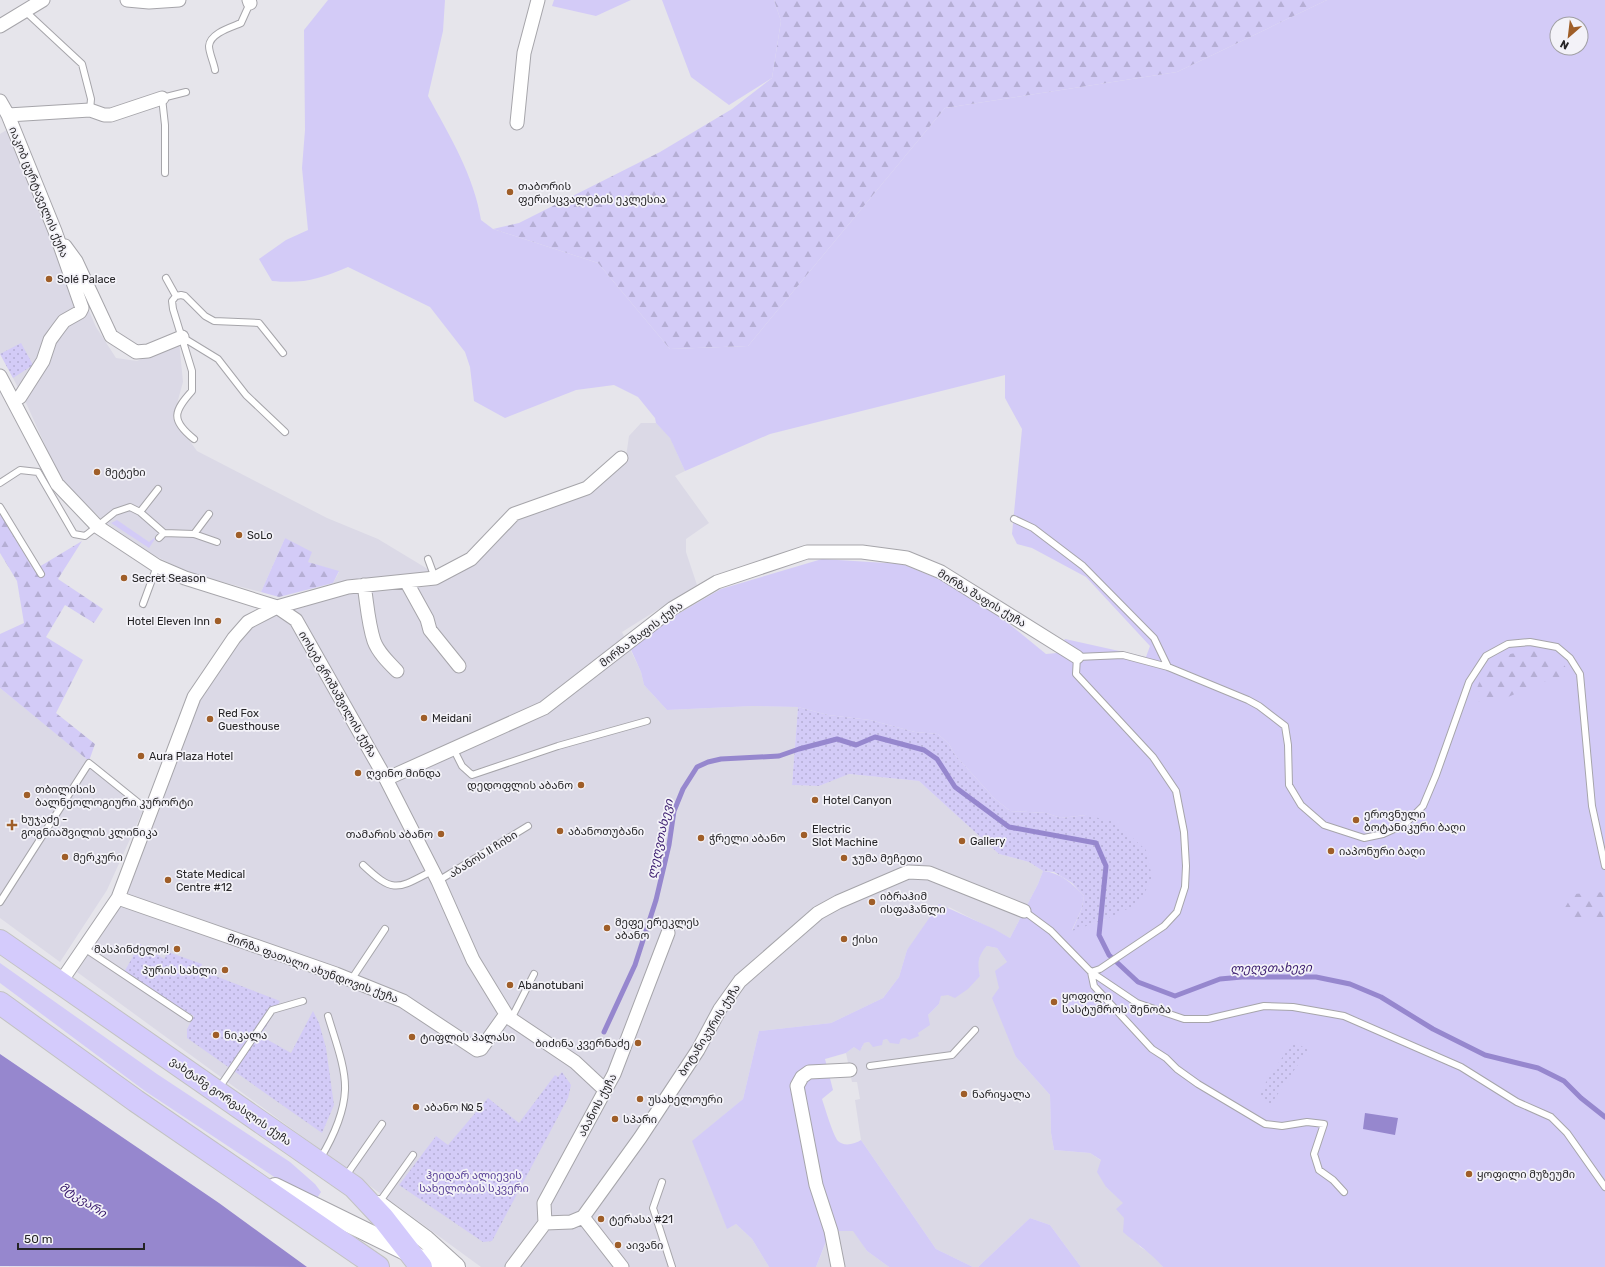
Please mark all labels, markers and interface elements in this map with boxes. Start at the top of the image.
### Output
north arrow [1549,16,1589,56]
text: N [1558,37,1571,52]
street label: იაკობ ცურტაველის ქუჩა [6,125,71,260]
place label: თაბორის ფერისცვალების ეკლესია [518,180,666,206]
marker: თაბორის ფერისცვალების ეკლესია [505,187,515,197]
place label: Solé Palace [57,273,116,286]
marker: Solé Palace [44,274,54,284]
place label: მეტეხი [105,466,146,479]
marker: მეტეხი [92,467,102,477]
place label: SoLo [247,529,273,542]
marker: SoLo [234,530,244,540]
street label: მირზა შაფის ქუჩა [935,567,1028,630]
place label: Secret Season [132,572,206,585]
marker: Secret Season [119,573,129,583]
street label: მირზა შაფის ქუჩა [597,599,685,670]
place label: Hotel Eleven Inn [127,615,210,628]
marker: Hotel Eleven Inn [213,616,223,626]
street label: იოსებ გრიშაშვილის ქუჩა [296,629,379,760]
place label: Red Fox Guesthouse [218,707,280,733]
place label: Meidani [432,712,472,725]
marker: Meidani [419,713,429,723]
marker: Red Fox Guesthouse [205,714,215,724]
place label: Aura Plaza Hotel [149,750,233,763]
marker: Aura Plaza Hotel [136,751,146,761]
place label: ღვინო მინდა [366,767,441,780]
marker: ღვინო მინდა [353,768,363,778]
place label: დედოფლის აბანო [467,779,573,792]
marker: დედოფლის აბანო [576,780,586,790]
place label: თბილისის ბალნეოლოგიური კურორტი [35,783,193,809]
marker: თბილისის ბალნეოლოგიური კურორტი [22,790,32,800]
place label: Hotel Canyon [823,794,892,807]
marker: Hotel Canyon [810,795,820,805]
water label: ლეღვთახევი [644,797,676,880]
place label: ეროვნული ბოტანიკური ბაღი [1364,808,1466,834]
place label: ხუჯაძე - გოგნიაშვილის კლინიკა [21,813,158,839]
marker: ეროვნული ბოტანიკური ბაღი [1351,815,1361,825]
marker: ხუჯაძე - გოგნიაშვილის კლინიკა [6,819,18,831]
place label: Electric Slot Machine [812,823,878,849]
place label: აბანოთუბანი [568,825,644,838]
marker: აბანოთუბანი [555,826,565,836]
place label: თამარის აბანო [346,828,433,841]
street label: აბანოს II ჩიხი [447,828,520,881]
marker: თამარის აბანო [436,829,446,839]
marker: Electric Slot Machine [799,830,809,840]
place label: ჭრელი აბანო [709,832,786,845]
marker: ჭრელი აბანო [696,833,706,843]
place label: Gallery [970,835,1005,848]
marker: Gallery [957,836,967,846]
place label: იაპონური ბაღი [1339,845,1425,858]
marker: იაპონური ბაღი [1326,846,1336,856]
place label: მერკური [73,851,123,864]
marker: მერკური [60,852,70,862]
place label: ჯუმა მეჩეთი [852,852,922,865]
marker: ჯუმა მეჩეთი [839,853,849,863]
place label: State Medical Centre #12 [176,868,245,894]
marker: State Medical Centre #12 [163,875,173,885]
place label: იბრაჰიმ ისფაჰანლი [880,890,945,916]
marker: იბრაჰიმ ისფაჰანლი [867,897,877,907]
place label: მეფე ერეკლეს აბანო [615,916,700,942]
marker: მეფე ერეკლეს აბანო [602,923,612,933]
street label: მირზა ფათალი ახუნდოვის ქუჩა [226,931,400,1006]
place label: ქისი [852,933,878,946]
marker: ქისი [839,934,849,944]
place label: მასპინძელო! [94,943,169,956]
marker: მასპინძელო! [172,944,182,954]
water label: ლეღვთახევი [1230,960,1313,976]
place label: პურის სახლი [142,964,217,977]
marker: პურის სახლი [220,965,230,975]
place label: Abanotubani [518,979,584,992]
marker: Abanotubani [505,980,515,990]
street label: ბოტანიკურის ქუჩა [676,982,743,1079]
place label: ყოფილი სასტუმროს შენობა [1062,990,1171,1016]
marker: ყოფილი სასტუმროს შენობა [1049,997,1059,1007]
place label: ნიკალა [224,1029,267,1042]
marker: ნიკალა [211,1030,221,1040]
place label: ტიფლის პალასი [420,1031,515,1044]
marker: ტიფლის პალასი [407,1032,417,1042]
place label: ბიძინა კვერნაძე [535,1037,630,1050]
marker: ბიძინა კვერნაძე [633,1038,643,1048]
street label: ვახტანგ გორგასლის ქუჩა [167,1054,294,1148]
street label: აბანოს ქუჩა [575,1072,619,1139]
place label: ნარიყალა [972,1088,1030,1101]
marker: ნარიყალა [959,1089,969,1099]
place label: უსახელოური [648,1093,723,1106]
marker: უსახელოური [635,1094,645,1104]
place label: აბანო № 5 [424,1101,483,1114]
marker: აბანო № 5 [411,1102,421,1112]
place label: სპარი [623,1113,657,1126]
marker: სპარი [610,1114,620,1124]
place label: ყოფილი მუზეუმი [1477,1168,1575,1181]
park label: ჰეიდარ ალიევის სახელობის სკვერი [419,1169,529,1195]
marker: ყოფილი მუზეუმი [1464,1169,1474,1179]
water label: მტკვარი [57,1180,110,1221]
place label: ტერასა #21 [609,1213,673,1226]
marker: ტერასა #21 [596,1214,606,1224]
scale bar [18,1225,144,1251]
text: 50 m [24,1232,52,1246]
place label: აივანი [626,1239,663,1252]
marker: აივანი [613,1240,623,1250]

